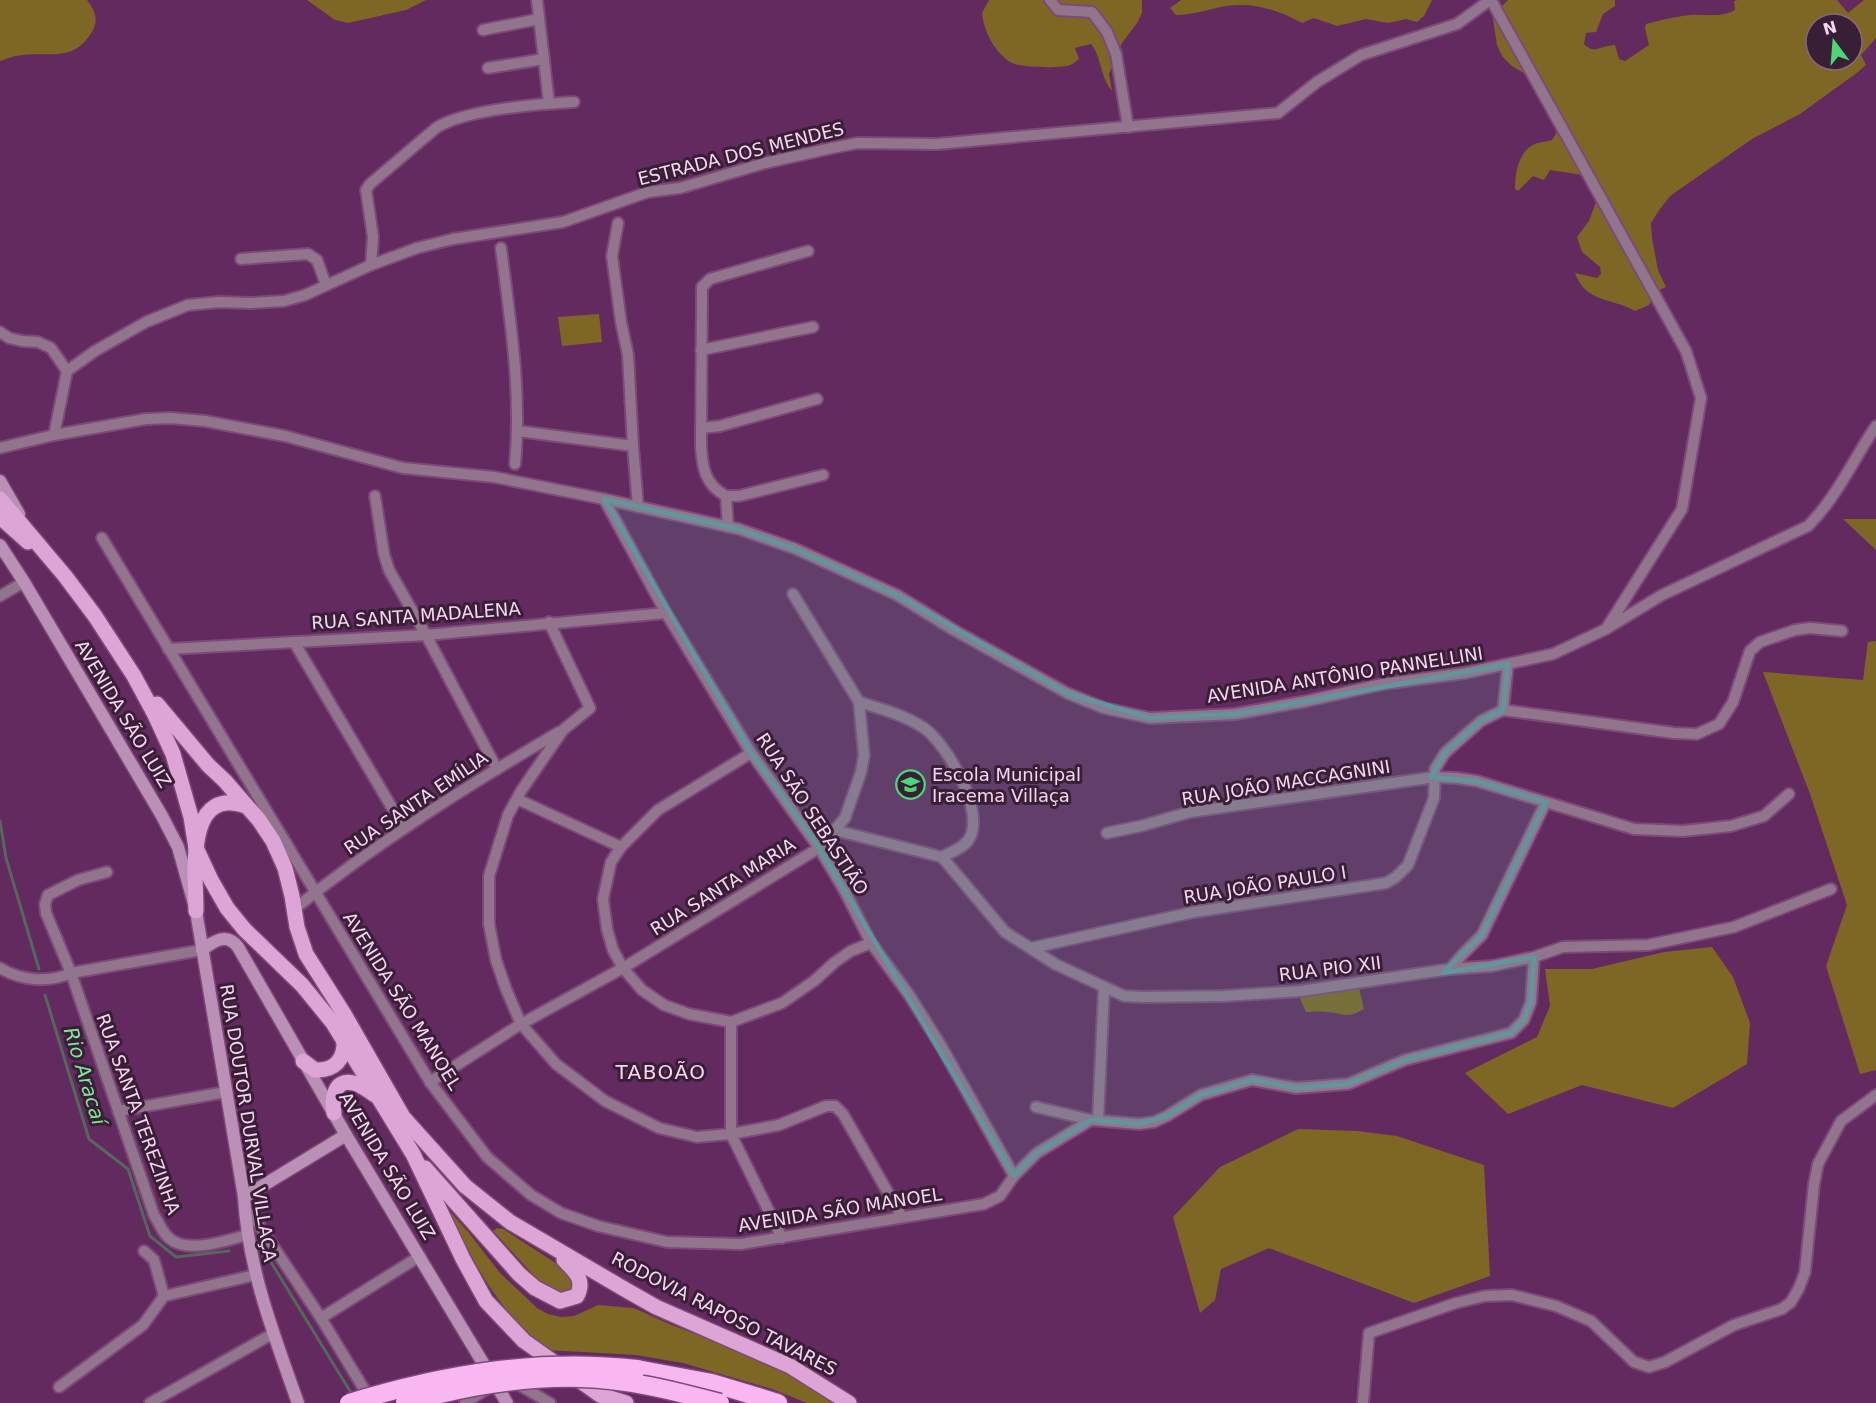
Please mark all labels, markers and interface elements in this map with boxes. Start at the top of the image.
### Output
north arrow [1804,12,1864,72]
text: N [1821,17,1839,39]
street label: ESTRADA DOS MENDES [636,118,846,189]
street label: RUA SANTA MADALENA [311,598,522,633]
street label: AVENIDA SÃO LUIZ [71,636,176,791]
street label: AVENIDA ANTÔNIO PANNELLINI [1205,642,1484,707]
street label: RUA SÃO SEBASTIÃO [752,729,873,899]
street label: RUA SANTA EMÍLIA [340,746,492,858]
street label: RUA JOÃO MACCAGNINI [1180,756,1392,809]
place label: Escola Municipal Iracema Villaça [932,764,1081,806]
school or university icon: Escola Municipal Iracema Villaça [895,769,927,801]
street label: RUA SANTA MARIA [646,833,800,940]
street label: RUA JOÃO PAULO I [1182,861,1348,908]
street label: AVENIDA SÃO MANOEL [339,908,466,1094]
street label: RUA PIO XII [1278,952,1382,985]
street label: RUA DOUTOR DURVAL VILLAÇA [216,982,281,1264]
street label: RUA SANTA TEREZINHA [92,1011,185,1218]
water label: Rio Aracaí [59,1024,112,1130]
district label: TABOÃO [614,1060,707,1084]
street label: AVENIDA SÃO LUIZ [335,1088,440,1243]
street label: AVENIDA SÃO MANOEL [737,1183,943,1236]
street label: RODOVIA RAPOSO TAVARES [608,1247,840,1380]

